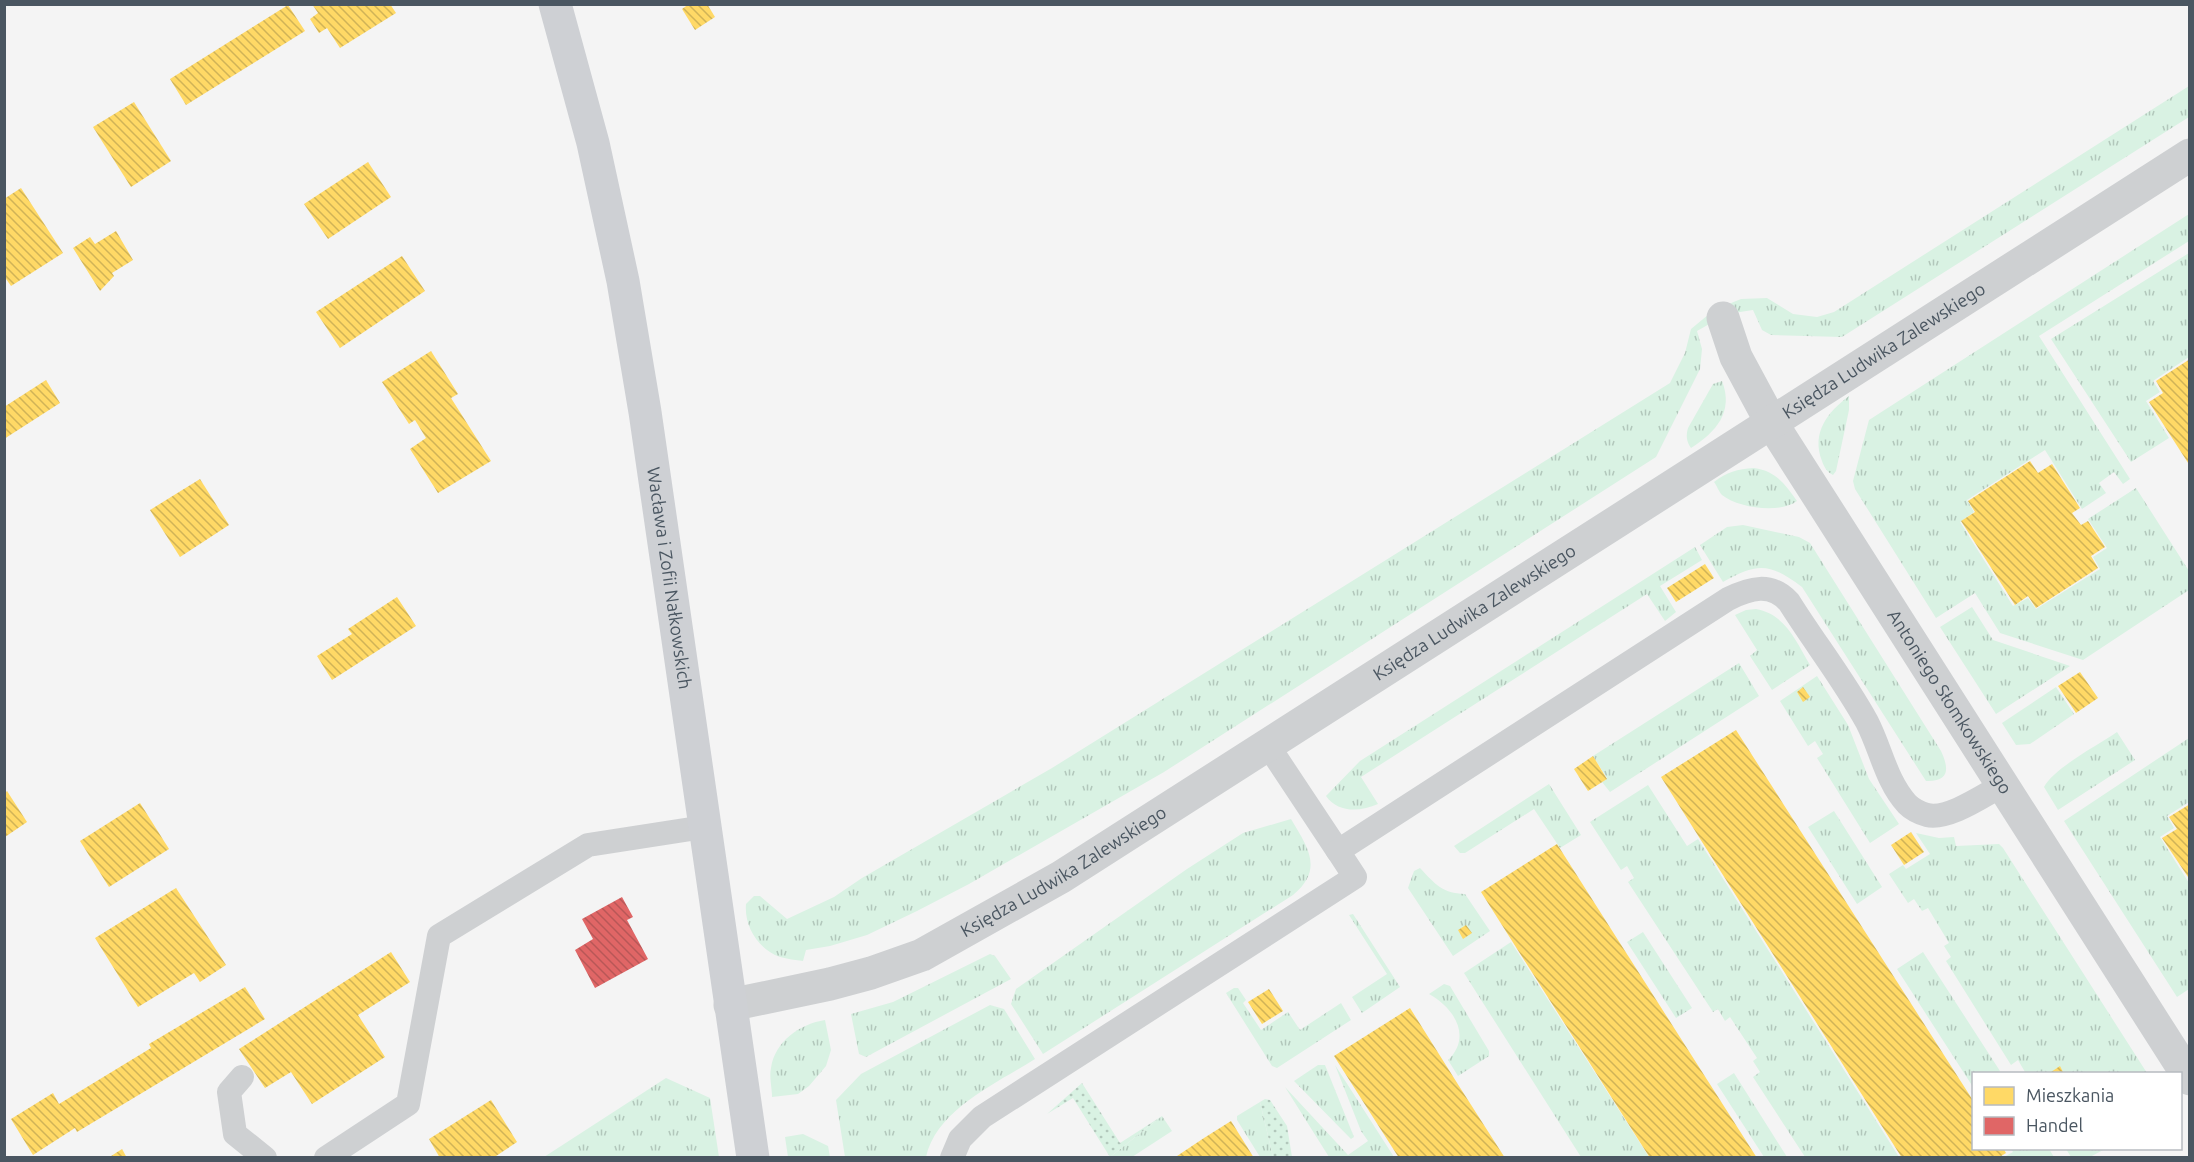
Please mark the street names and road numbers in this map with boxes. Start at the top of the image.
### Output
street label: Księdza Ludwika Zalewskiego [1778,278,1988,422]
street label: Wacława i Zofii Nałkowskich [644,466,696,690]
street label: Księdza Ludwika Zalewskiego [1369,540,1579,684]
street label: Antoniego Słomkowskiego [1884,605,2017,797]
street label: Księdza Ludwika Zalewskiego [957,801,1170,940]

